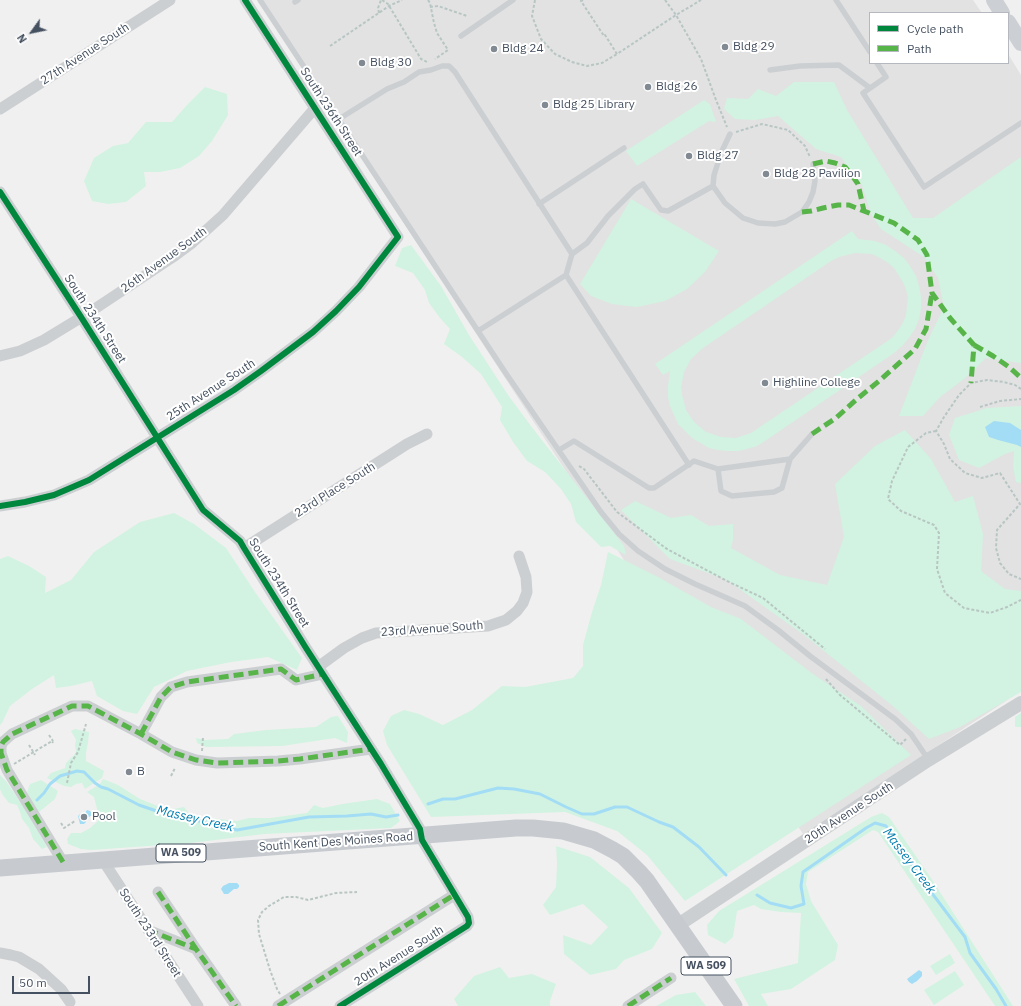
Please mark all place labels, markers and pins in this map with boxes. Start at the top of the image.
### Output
place label: Bldg 29 [733,40,775,54]
place label: Bldg 24 [502,42,544,56]
marker: Bldg 29 [720,42,730,52]
marker: Bldg 24 [489,44,499,54]
place label: Bldg 30 [370,56,412,70]
marker: Bldg 30 [357,58,367,68]
place label: Bldg 26 [656,80,698,94]
marker: Bldg 26 [643,82,653,92]
place label: Bldg 25 Library [553,98,635,112]
marker: Bldg 25 Library [540,100,550,110]
place label: Bldg 27 [697,149,739,163]
marker: Bldg 27 [684,151,694,161]
place label: Bldg 28 Pavilion [774,167,861,181]
marker: Bldg 28 Pavilion [761,169,771,179]
place label: Highline College [773,376,860,390]
marker: Highline College [760,378,770,388]
place label: B [137,765,145,779]
marker: B [124,767,134,777]
place label: Pool [92,810,116,824]
marker: Pool [79,812,89,822]

